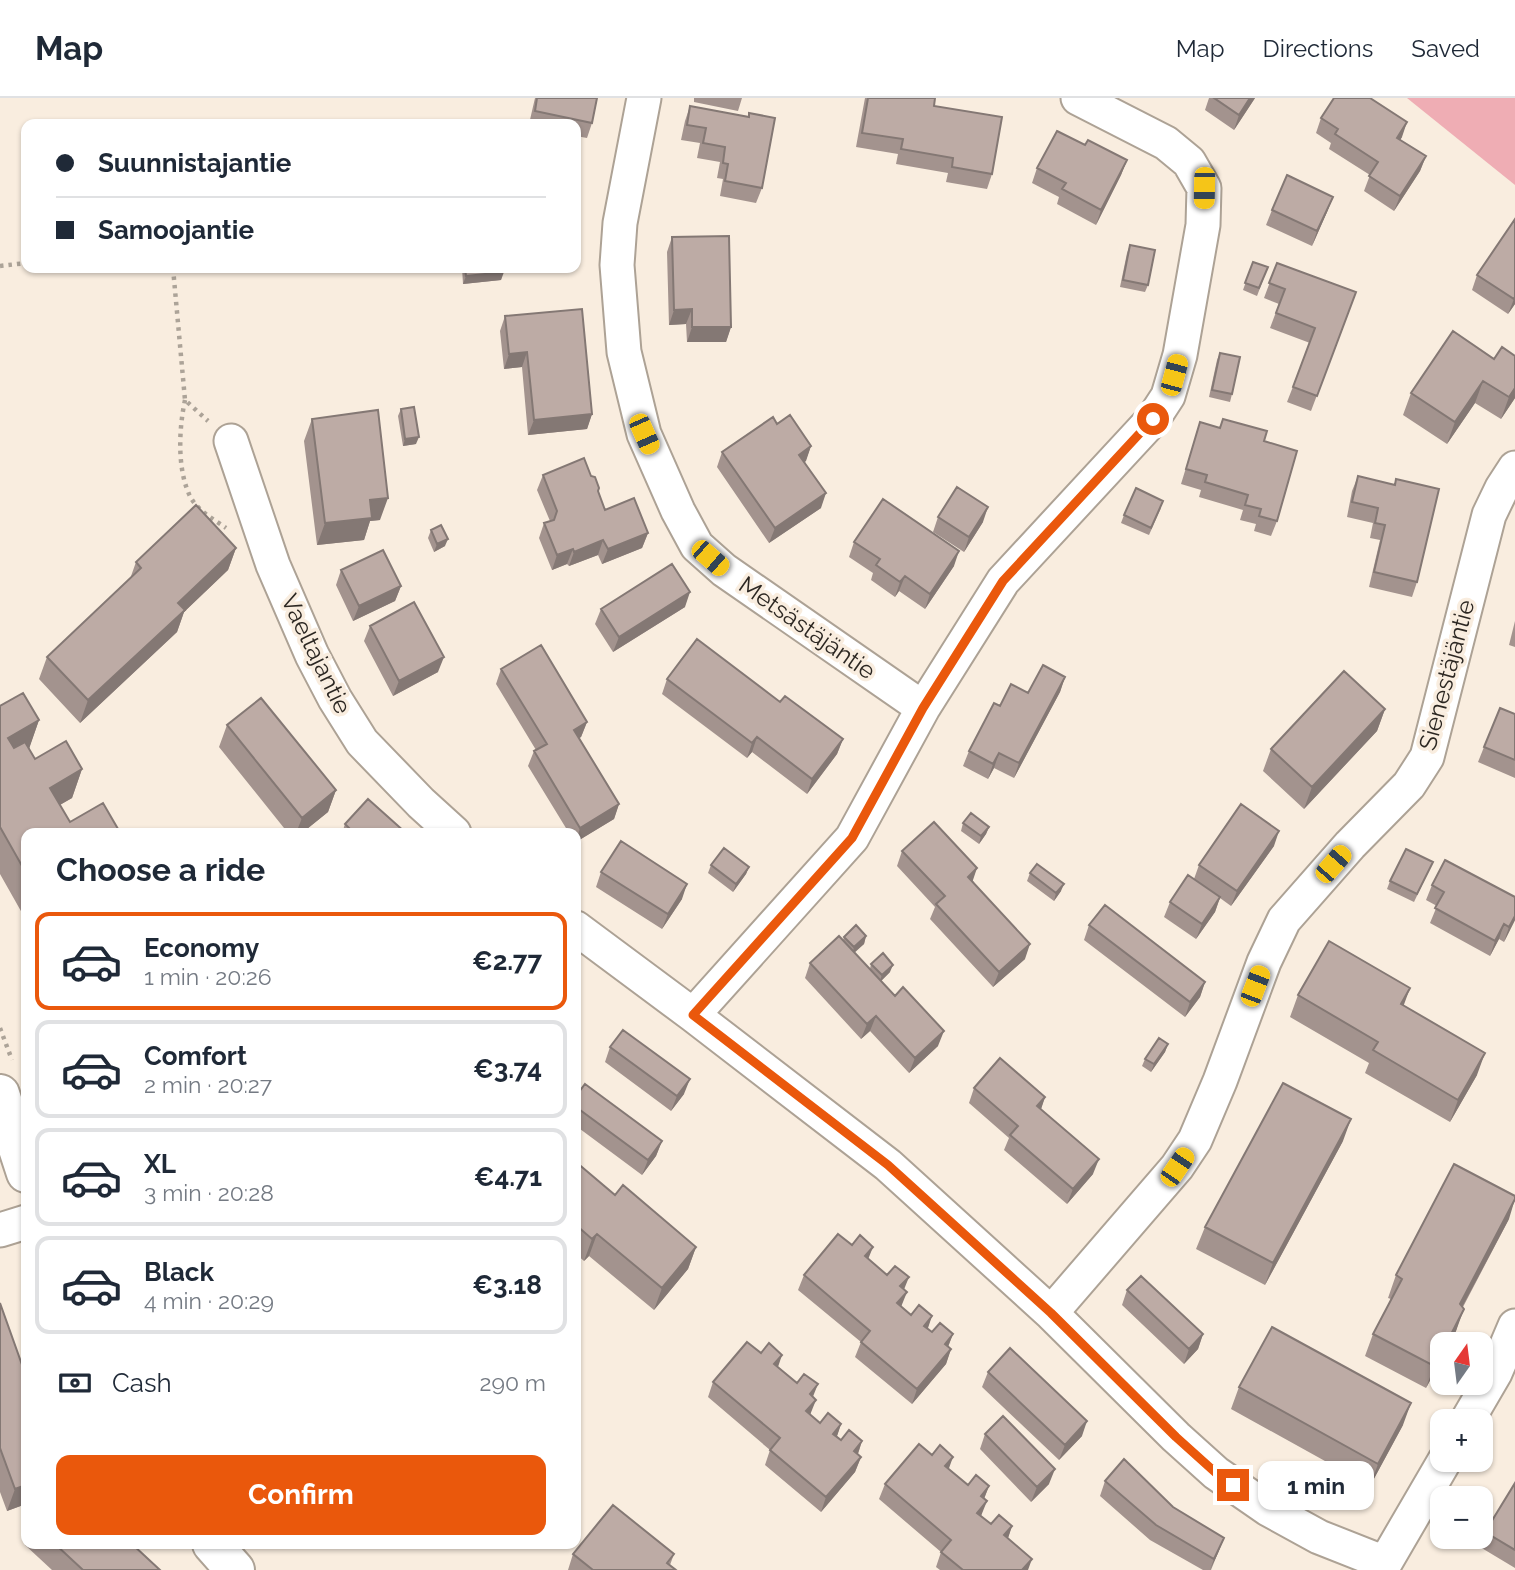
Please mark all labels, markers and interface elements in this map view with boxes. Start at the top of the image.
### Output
text: Map [35,29,103,68]
text: Map [1176,34,1225,63]
text: Directions [1263,34,1373,63]
text: Saved [1411,34,1480,63]
text: Suunnistajantie [98,148,291,178]
car [1194,167,1215,209]
text: Samoojantie [98,215,254,245]
car [1159,352,1190,398]
route start [1137,403,1169,435]
car [626,411,663,457]
car [688,536,733,580]
street label: Metsästäjäntie [733,570,881,685]
street label: Vaeltajantie [275,589,358,718]
street label: Sienestäjäntie [1413,597,1481,753]
car [1312,841,1355,887]
text: Choose a ride [56,851,265,888]
icon: car [60,930,123,993]
text: Economy [144,933,259,963]
text: €2.77 [472,946,542,976]
text: 1 min · 20:26 [144,963,272,990]
car [1238,963,1273,1009]
icon: car [60,1038,123,1101]
text: Comfort [144,1041,247,1071]
text: €3.74 [473,1054,542,1084]
text: 2 min · 20:27 [144,1071,272,1098]
car [1157,1144,1198,1190]
icon: car [60,1146,123,1209]
text: XL [144,1149,176,1179]
text: €4.71 [474,1162,542,1192]
text: 3 min · 20:28 [144,1179,274,1206]
icon: car [60,1254,123,1317]
text: Black [144,1257,214,1287]
text: €3.18 [472,1270,542,1300]
text: 4 min · 20:29 [144,1287,274,1314]
north arrow [1430,1332,1493,1395]
map controls [1430,1332,1493,1549]
icon: cash [56,1364,94,1402]
text: Cash [112,1368,172,1398]
text: 290 m [479,1369,546,1396]
button: + [1430,1409,1493,1472]
button: Confirm [56,1455,546,1535]
callout: 1 min [1258,1460,1373,1510]
route end [1217,1469,1249,1501]
text: 1 min [1287,1472,1345,1499]
button: − [1430,1486,1493,1549]

